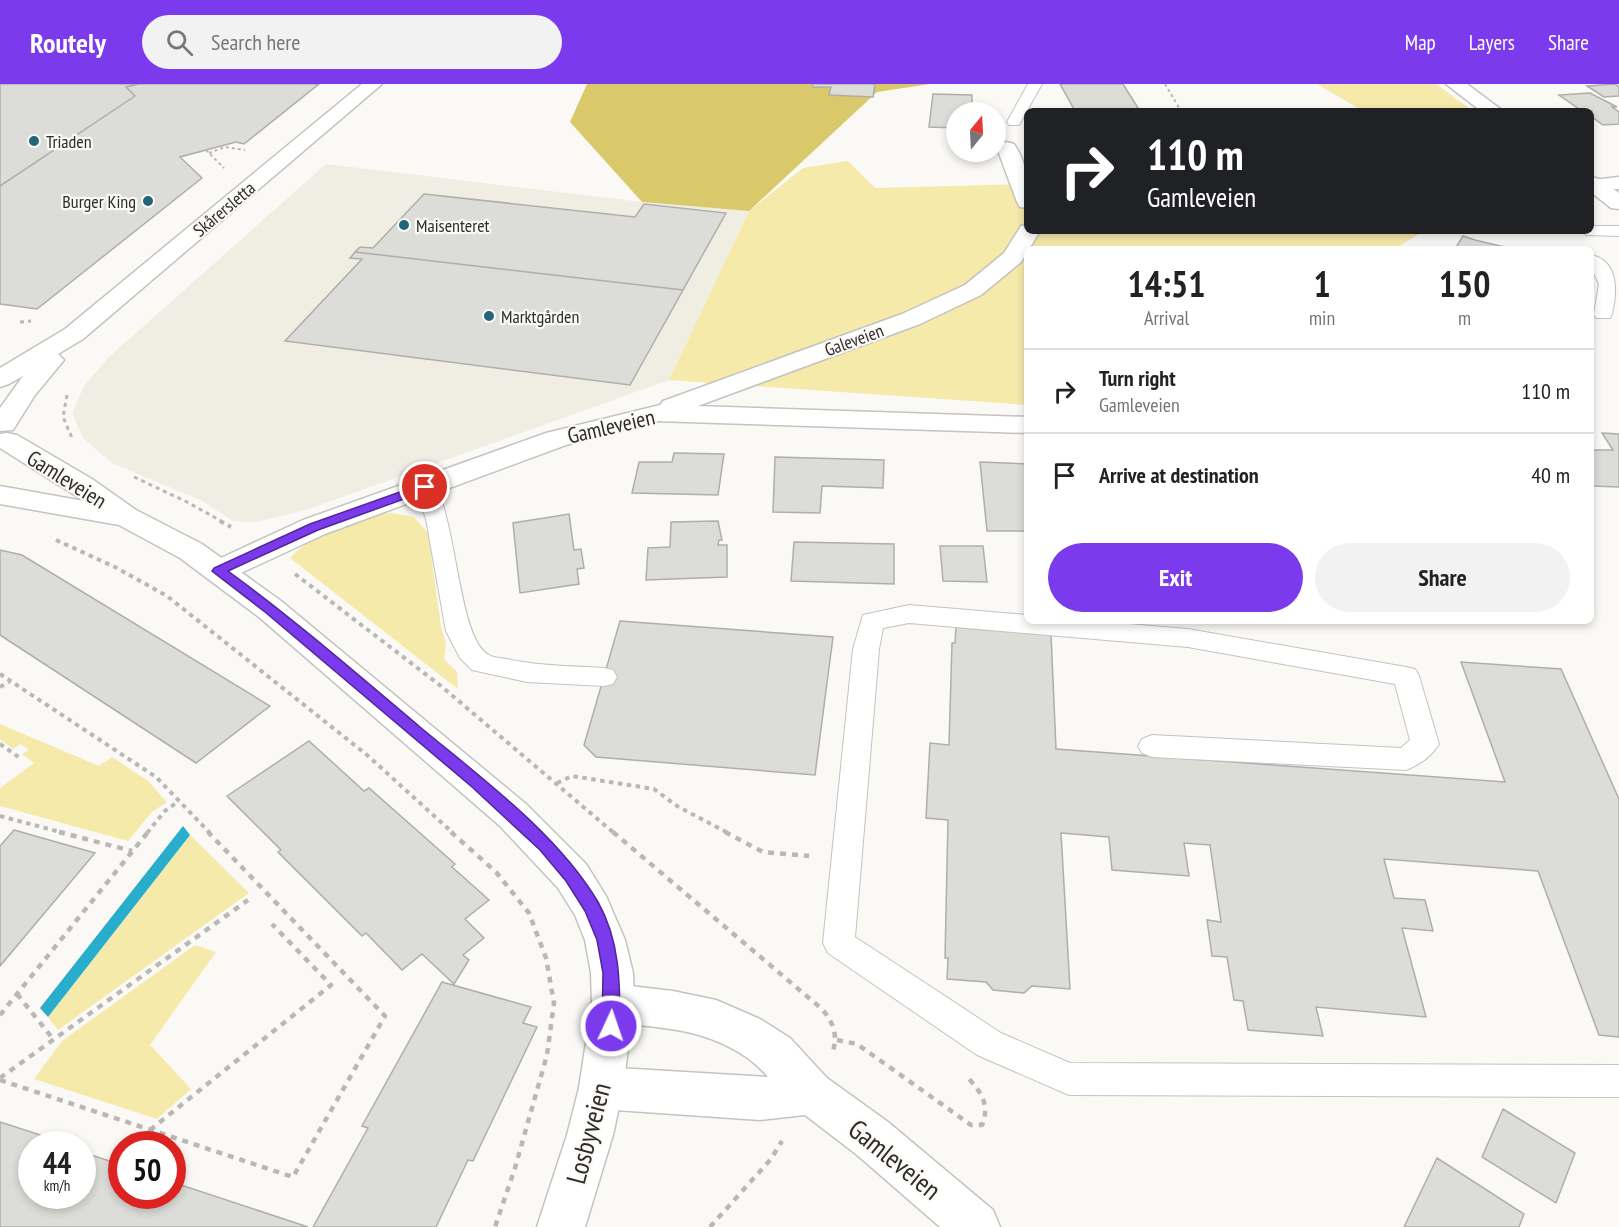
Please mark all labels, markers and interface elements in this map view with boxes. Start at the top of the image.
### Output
search box [142,15,562,69]
text: Routely [30,24,106,61]
icon: search [163,26,196,59]
text: Search here [211,28,300,56]
text: Map [1405,29,1436,56]
text: Layers [1469,29,1515,56]
text: Share [1548,29,1589,56]
north arrow [946,102,1006,162]
map controls [946,102,1006,162]
text: 110 m [1147,127,1244,182]
place label: Triaden [46,130,92,153]
icon: right [1048,132,1126,210]
marker: Triaden [27,134,41,148]
street label: Skårersletta [188,176,260,242]
text: Gamleveien [1147,180,1256,214]
place label: Burger King [62,190,136,213]
marker: Burger King [141,194,155,208]
place label: Maisenteret [416,214,490,237]
marker: Maisenteret [397,218,411,232]
text: 14:51 [1128,260,1205,307]
text: 1 [1313,260,1331,307]
text: 150 [1439,260,1490,307]
place label: Marktgården [501,305,579,328]
text: Arrival [1144,305,1189,331]
text: min [1309,305,1335,331]
text: m [1458,305,1471,331]
marker: Marktgården [482,309,496,323]
street label: Galeveien [821,319,887,361]
text: Turn right [1099,364,1176,392]
icon: right [1048,375,1081,408]
text: 110 m [1521,377,1570,405]
text: Gamleveien [1099,392,1180,418]
street label: Gamleveien [565,402,657,450]
street label: Gamleveien [22,444,112,514]
icon: arrive [1048,459,1081,492]
pin [399,461,450,512]
text: Arrive at destination [1099,461,1259,489]
text: 40 m [1531,461,1570,489]
icon: arrive [408,470,441,503]
button: Exit [1048,543,1303,612]
button: Share [1315,543,1570,612]
position arrow [579,994,643,1058]
street label: Losbyveien [558,1079,618,1187]
street label: Gamleveien [842,1111,948,1207]
speed limit sign: 50 [108,1131,186,1209]
text: 44 [43,1143,71,1182]
text: km/h [44,1176,70,1195]

